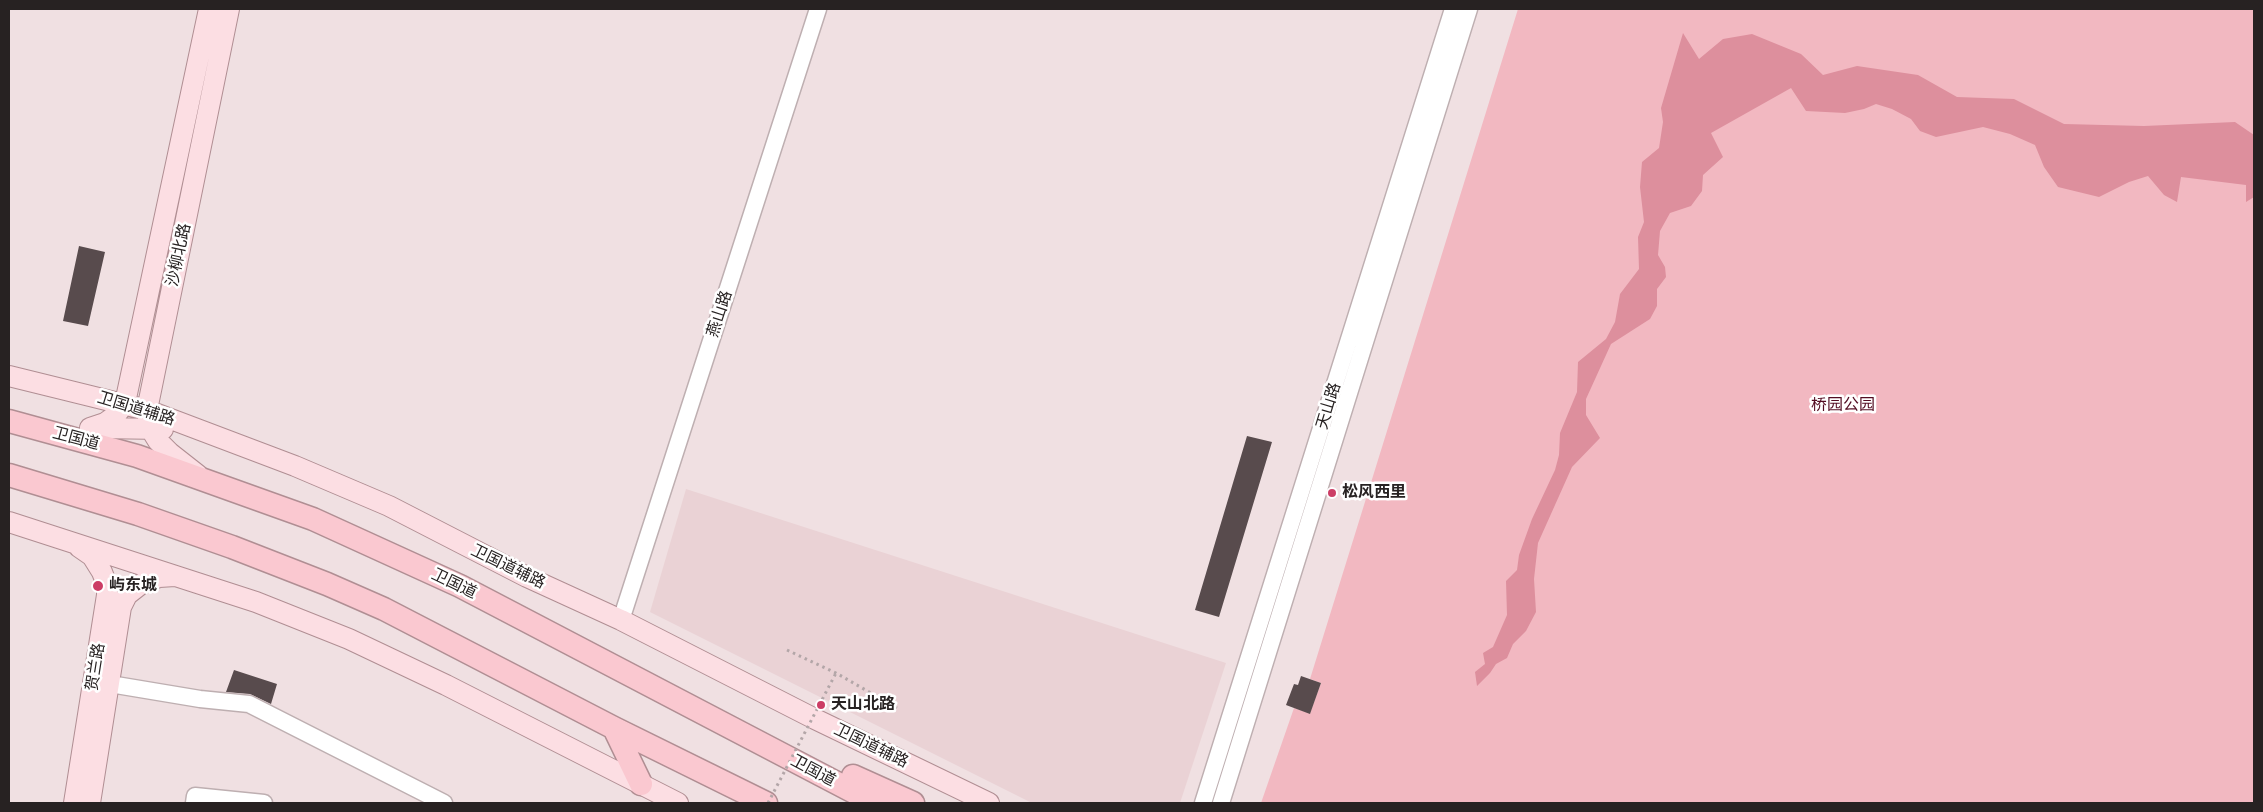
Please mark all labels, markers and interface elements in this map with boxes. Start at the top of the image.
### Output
street label: 沙柳北路 [163,222,195,288]
street label: 燕山路 [703,288,737,340]
street label: 天山路 [1313,380,1345,432]
street label: 卫国道辅路 [95,388,177,430]
park label: 桥园公园 [1811,396,1875,416]
street label: 卫国道 [50,424,102,454]
place label: 松风西里 [1342,483,1406,503]
marker: 松风西里 [1326,487,1338,499]
street label: 卫国道辅路 [468,541,548,593]
street label: 卫国道 [428,565,480,603]
place label: 屿东城 [109,576,157,596]
marker: 屿东城 [91,579,105,593]
street label: 贺兰路 [83,642,109,692]
place label: 天山北路 [831,695,895,715]
marker: 天山北路 [815,699,827,711]
street label: 卫国道辅路 [831,720,911,772]
street label: 卫国道 [787,751,839,791]

